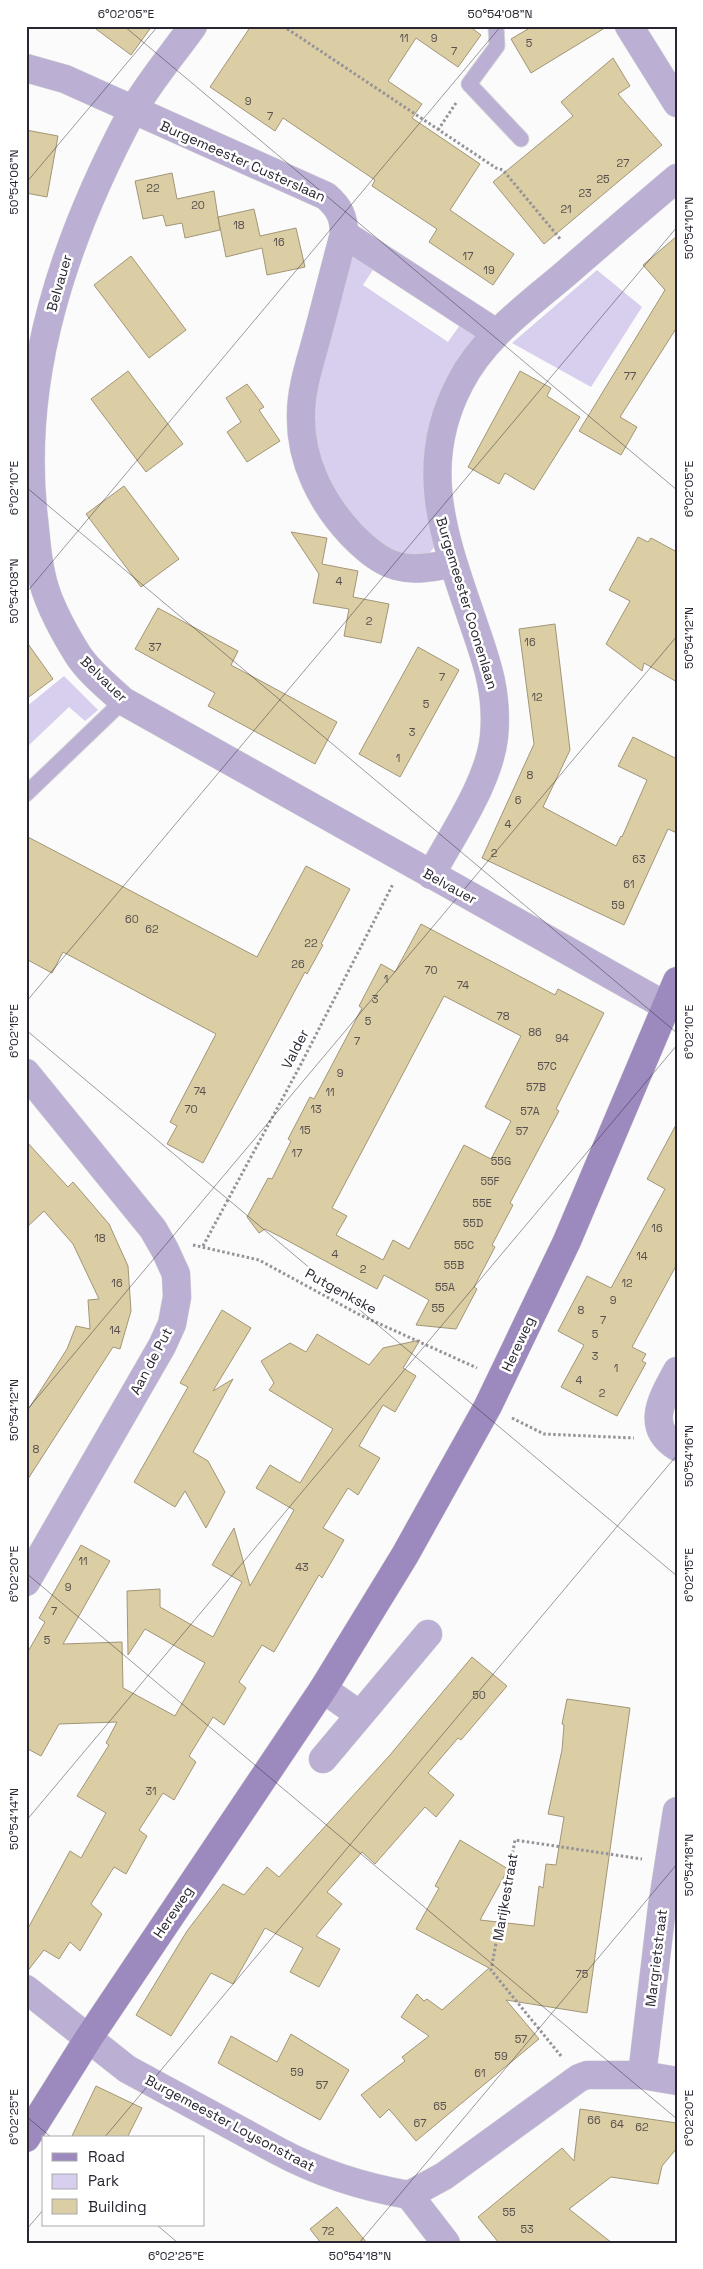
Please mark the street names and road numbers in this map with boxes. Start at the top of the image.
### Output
street label: Burgemeester Custerslaan [157,116,329,206]
street label: Belvauer [42,252,76,314]
street label: Burgemeester Coonenlaan [432,515,502,691]
street label: Belvauer [77,652,131,706]
street label: Belvauer [420,864,480,908]
street label: Valder [277,1026,313,1072]
street label: Putgenkske [302,1264,380,1318]
street label: Hereweg [497,1313,539,1375]
street label: Aan de Put [126,1324,176,1398]
street label: Marijkestraat [488,1852,522,1942]
street label: Hereweg [149,1883,197,1941]
street label: Margrietstraat [641,1908,671,2008]
street label: Burgemeester Loysonstraat [142,2071,318,2175]

